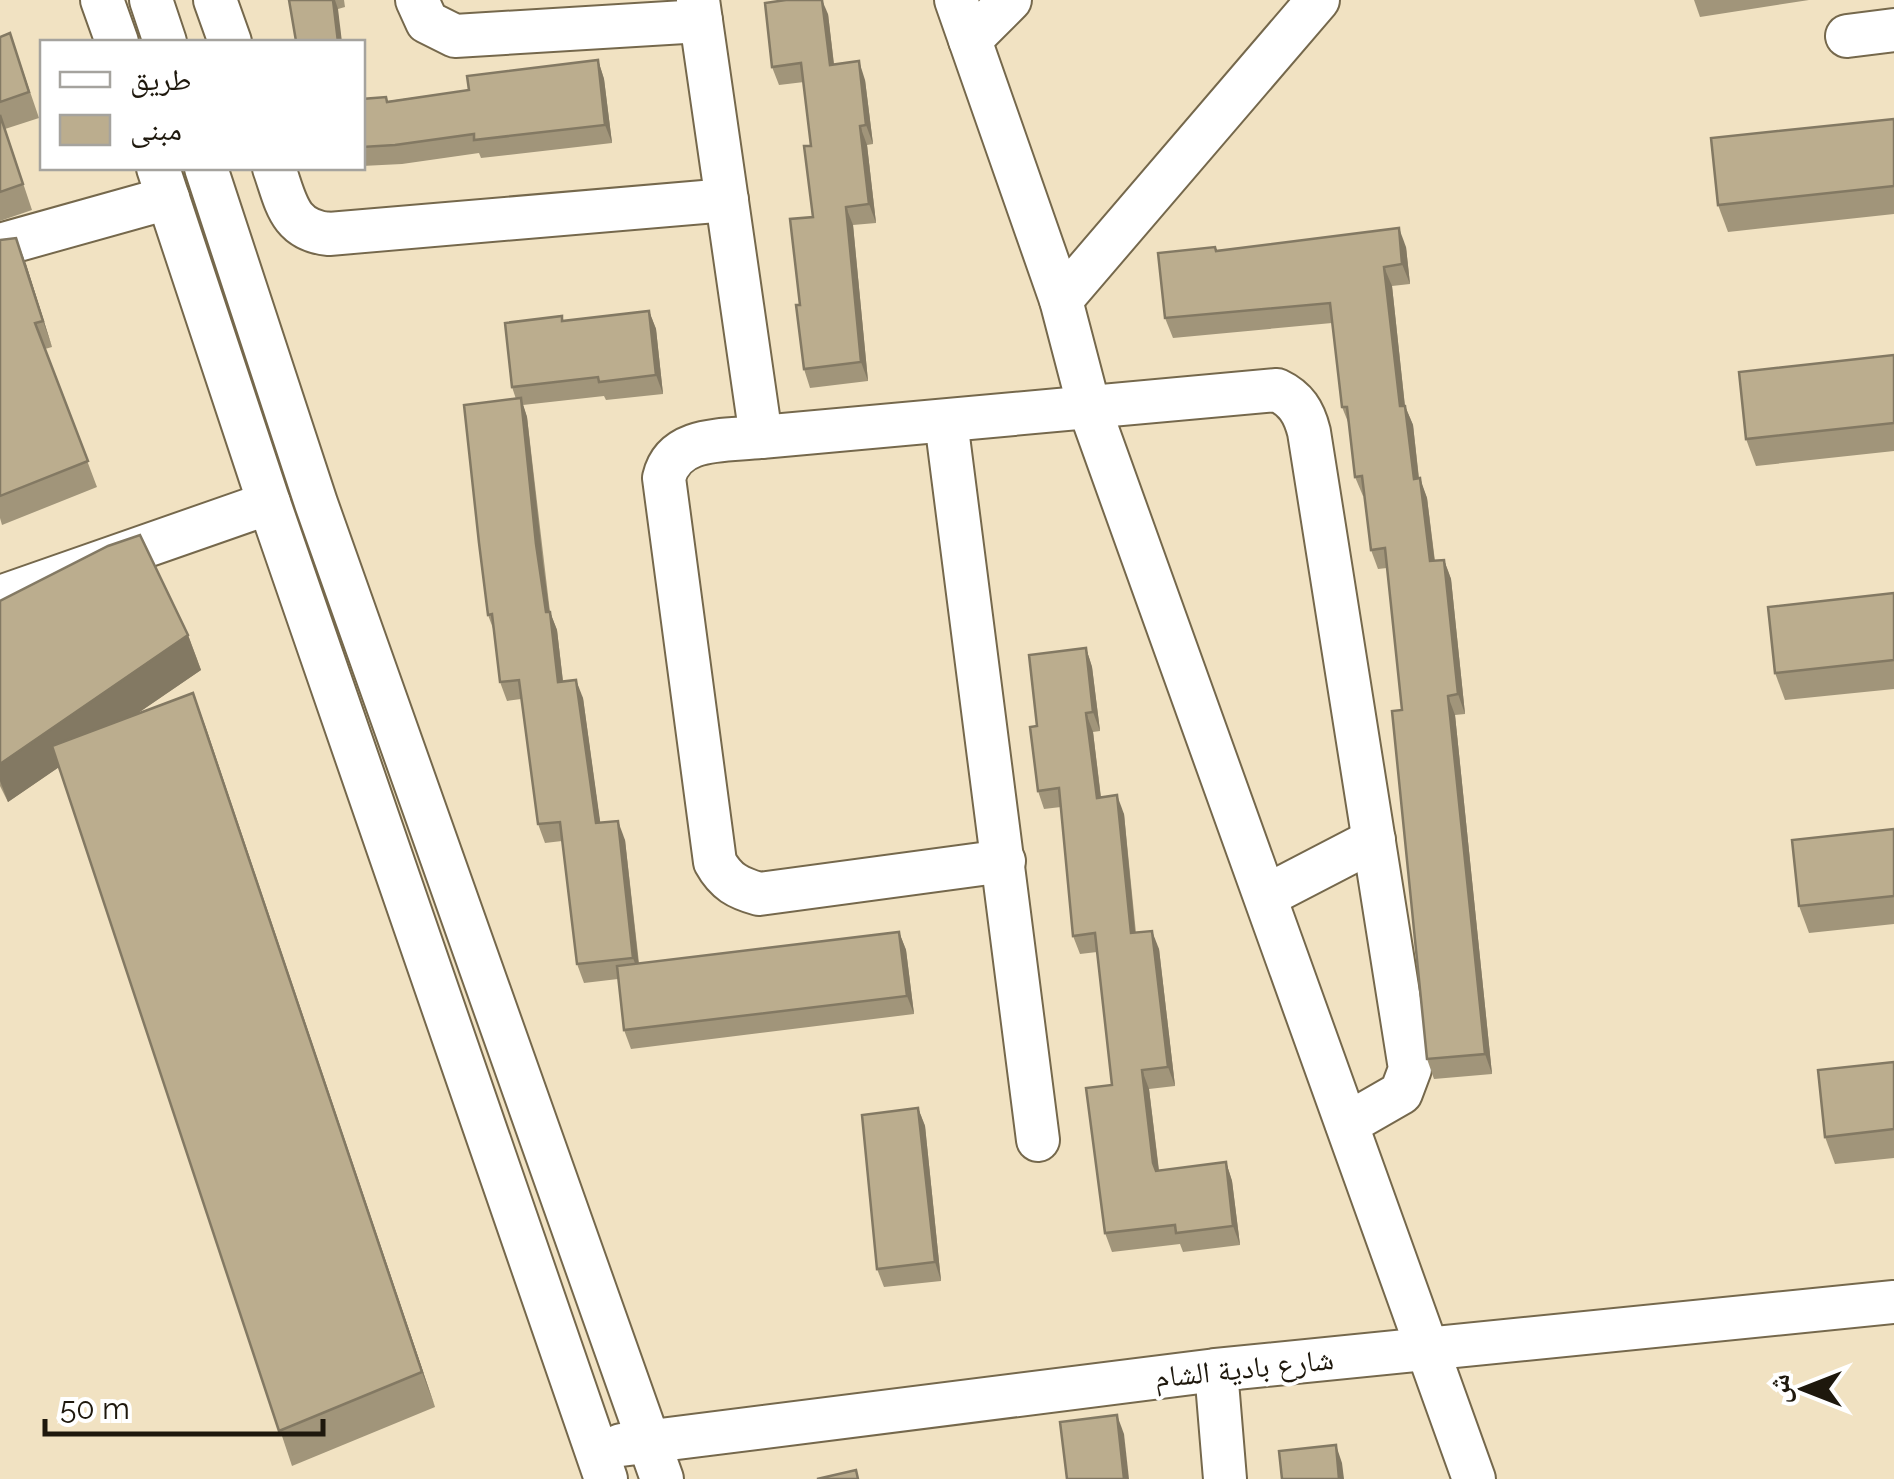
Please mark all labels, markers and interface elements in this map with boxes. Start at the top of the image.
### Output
legend [40,40,365,170]
text: طريق [130,62,191,98]
text: مبنى [130,112,182,148]
north arrow [1754,1339,1854,1439]
street label: شارع بادية الشام [1153,1341,1336,1397]
scale bar [45,1374,322,1436]
text: ش [1763,1374,1796,1404]
text: 50 m [60,1391,130,1426]

